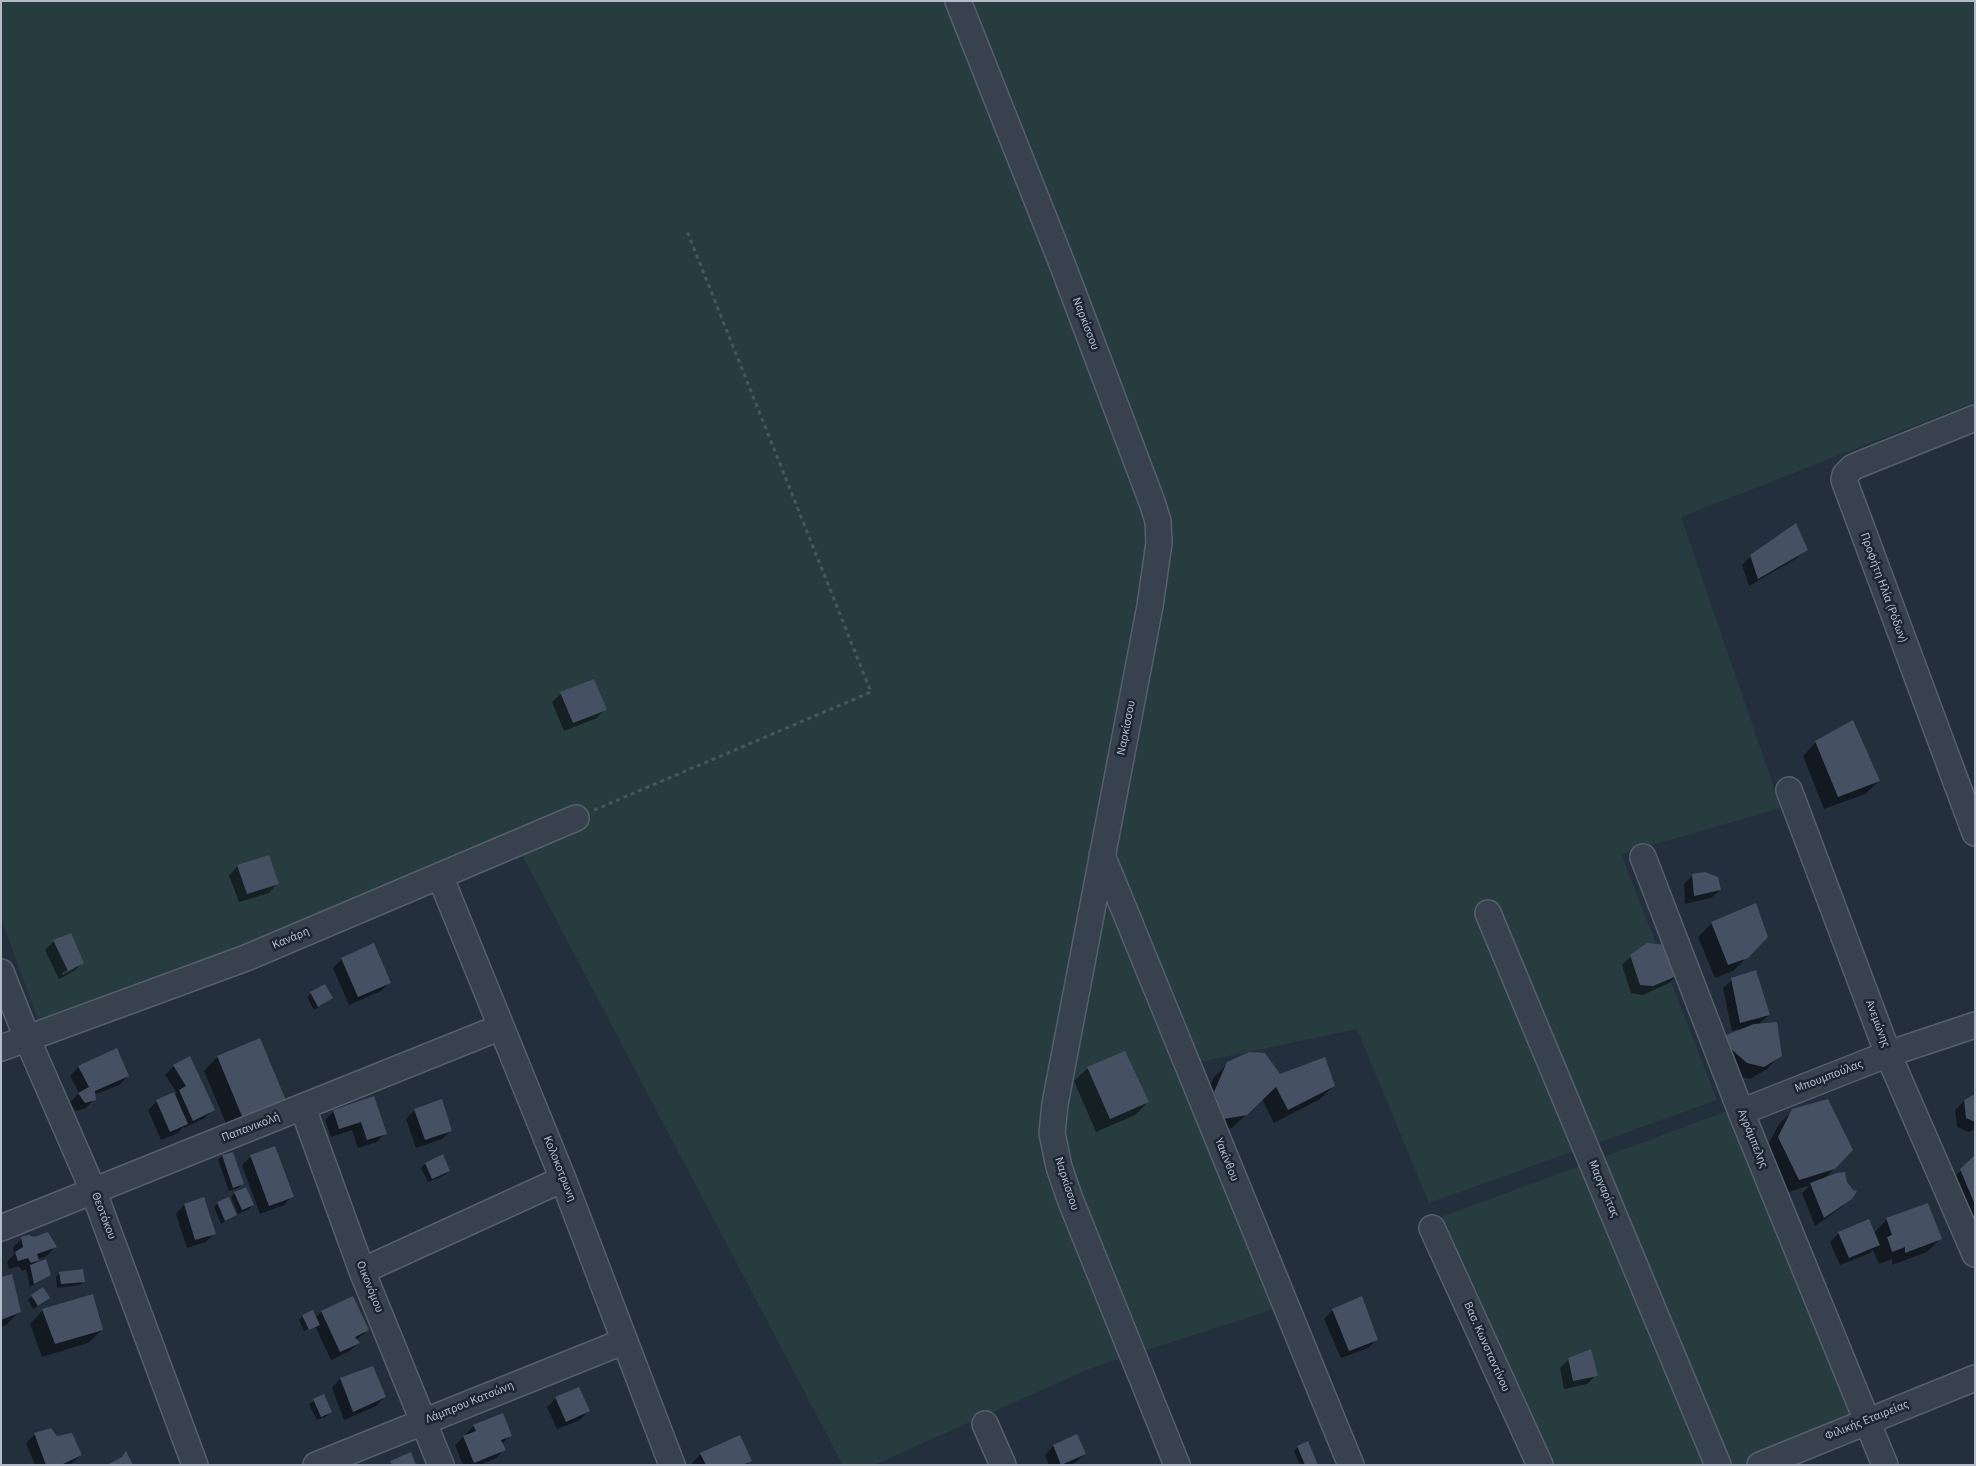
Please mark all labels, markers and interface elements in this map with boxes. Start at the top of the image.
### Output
street label: Ναρκίσσου [1068,296,1102,352]
street label: Προφήτη Ηλία (Ρόδων) [1856,531,1910,645]
street label: Ναρκίσσου [1115,699,1139,757]
street label: Κανάρη [270,925,312,953]
street label: Ανεμώνης [1861,998,1893,1050]
street label: Μπουμπούλας [1793,1057,1865,1097]
street label: Αγράμπελης [1734,1108,1770,1170]
street label: Παπανικολή [220,1110,282,1146]
street label: Κολοκοτρωνη [539,1134,579,1204]
street label: Υακίνθου [1211,1136,1241,1184]
street label: Ναρκίσσου [1051,1155,1081,1213]
street label: Μαργαρίτας [1584,1158,1622,1220]
street label: Θεοτόκου [87,1190,119,1242]
street label: Οικονόμου [352,1259,386,1315]
street label: Βασ. Κωνσταντίνου [1460,1300,1512,1394]
street label: Λάμπρου Κατσώνη [424,1379,516,1427]
street label: Φιλικής Εταιρείας [1823,1398,1911,1444]

